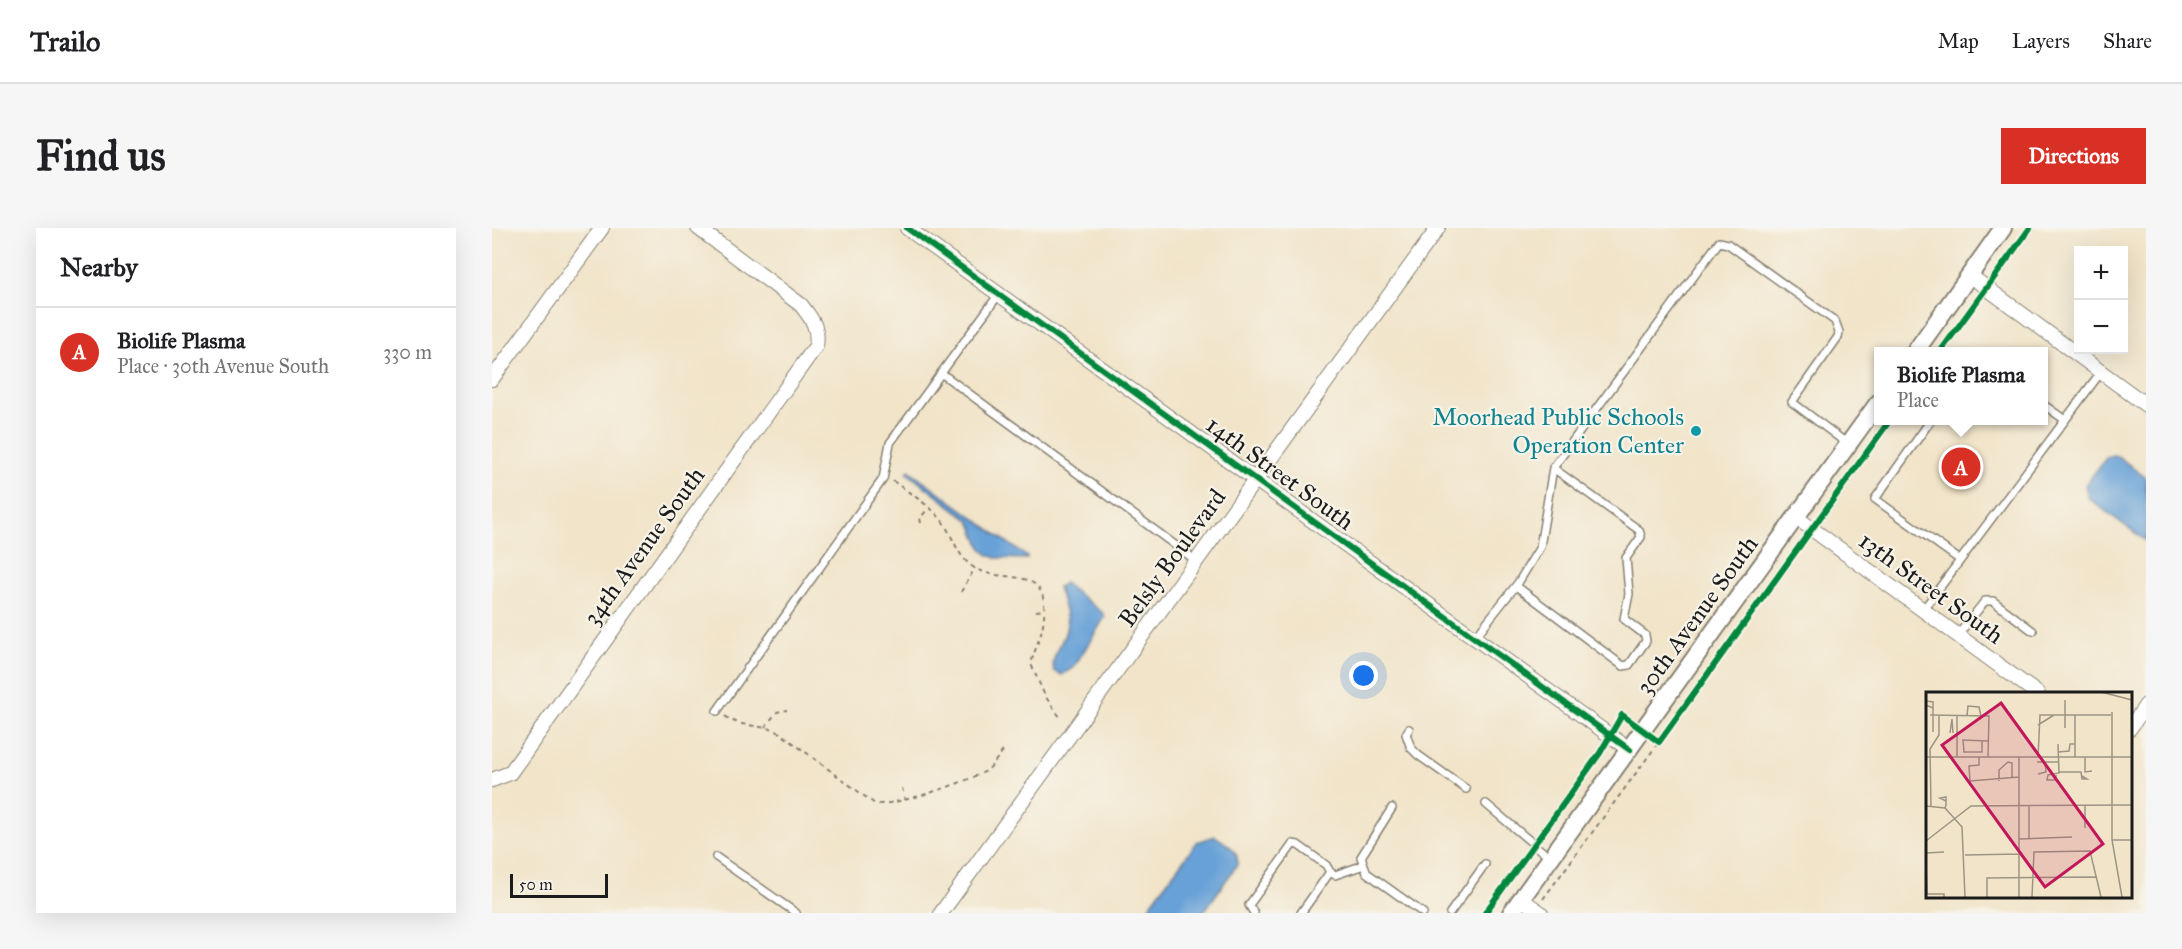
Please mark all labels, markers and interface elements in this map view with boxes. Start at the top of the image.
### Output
text: Trailo [30,24,100,59]
text: Map [1938,28,1979,54]
text: Layers [2012,28,2070,54]
text: Share [2103,28,2152,54]
button: Directions [2001,128,2146,184]
text: Find us [36,130,166,182]
map controls [2074,246,2128,354]
button: + [2074,246,2128,300]
text: Nearby [60,251,138,283]
button: − [2074,300,2128,354]
text: Biolife Plasma [117,327,245,354]
text: A [73,340,86,364]
text: 330 m [383,340,432,364]
popup [1874,347,2048,425]
text: Place · 30th Avenue South [117,354,329,378]
text: Biolife Plasma [1897,361,2025,388]
text: Place [1897,388,1939,412]
place label: Moorhead Public Schools Operation Center [1432,402,1684,460]
street label: 14th Street South [1200,409,1360,537]
marker: Moorhead Public Schools Operation Center [1689,424,1703,438]
pin: A [1942,444,1980,490]
street label: 34th Avenue South [577,461,711,631]
street label: Belsly Boulevard [1112,483,1232,633]
street label: 13th Street South [1853,525,2009,651]
street label: 30th Avenue South [1629,530,1765,700]
your location [1349,661,1378,690]
inset map [1926,692,2131,898]
scale bar [510,871,608,898]
text: 50 m [519,875,553,894]

